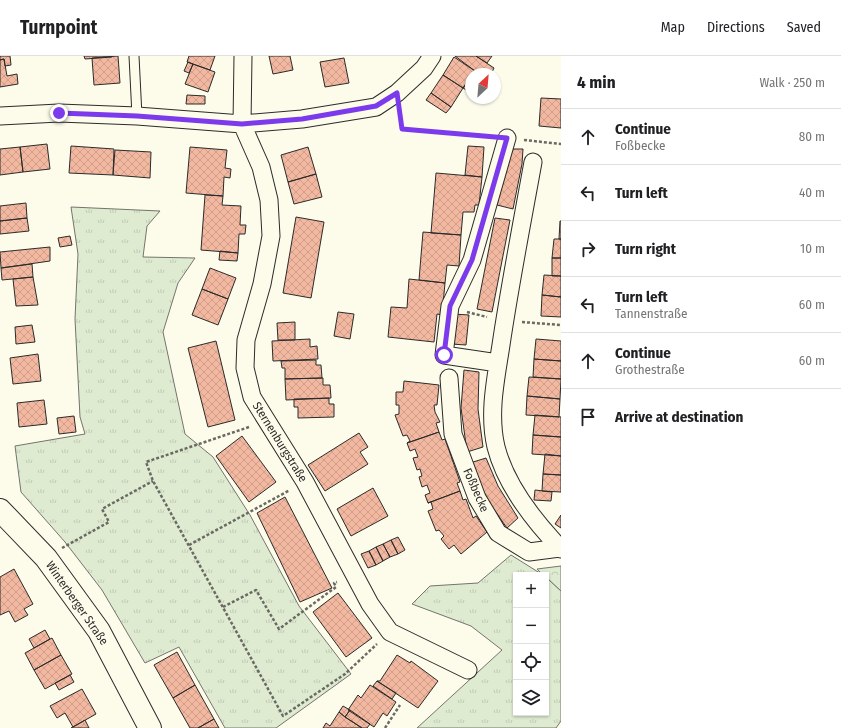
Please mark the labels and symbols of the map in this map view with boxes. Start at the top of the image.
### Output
north arrow [465,68,501,104]
route end [50,104,68,122]
route start [435,346,453,364]
street label: Sternenburgstraße [250,399,310,485]
street label: Foßbecke [460,466,492,514]
street label: Winterberger Straße [43,559,111,648]

